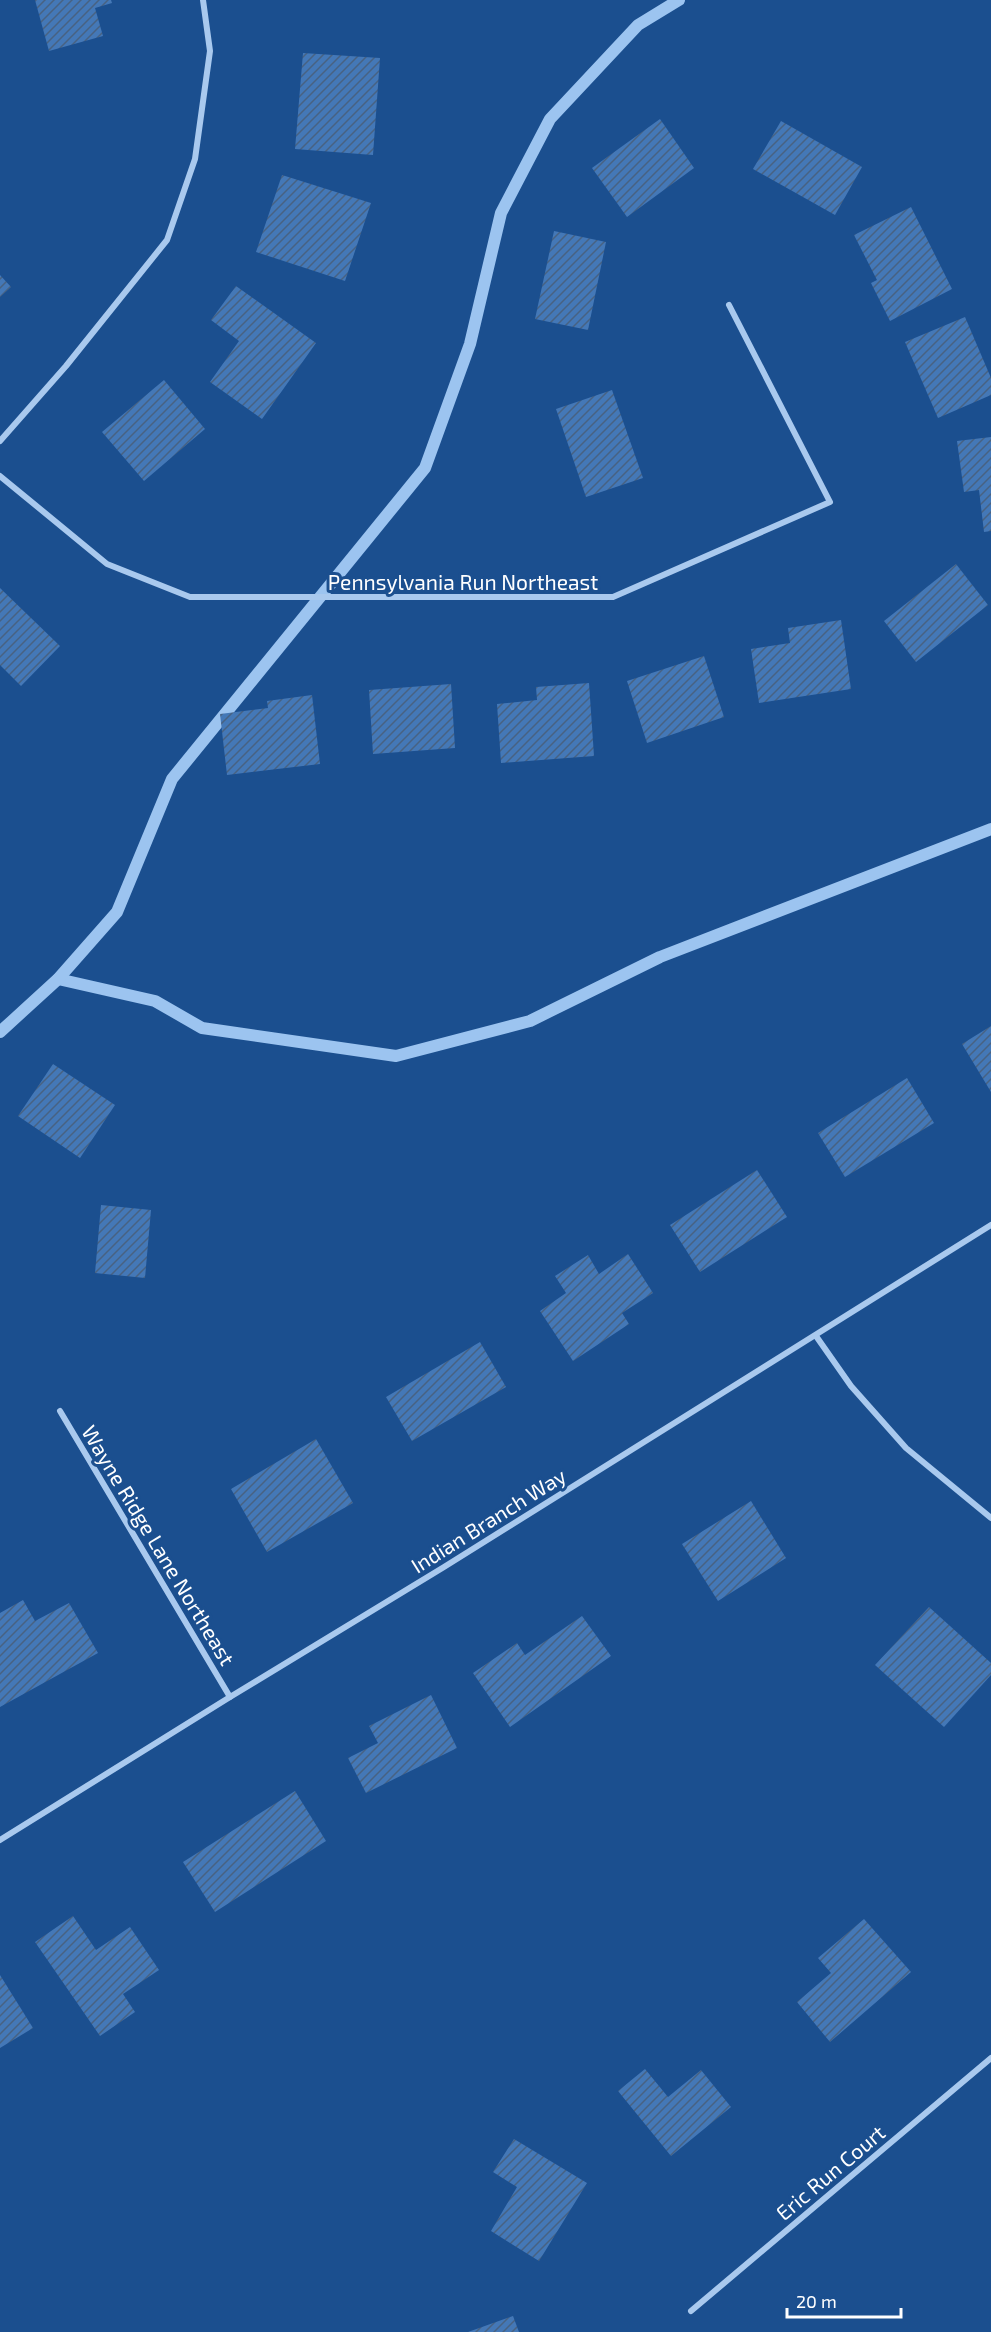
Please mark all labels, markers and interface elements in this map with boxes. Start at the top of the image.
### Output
street label: Pennsylvania Run Northeast [328,569,598,594]
street label: Wayne Ridge Lane Northeast [77,1420,241,1670]
street label: Indian Branch Way [406,1462,570,1578]
street label: Eric Run Court [770,2119,890,2225]
scale bar [787,2281,901,2319]
text: 20 m [796,2290,837,2312]

